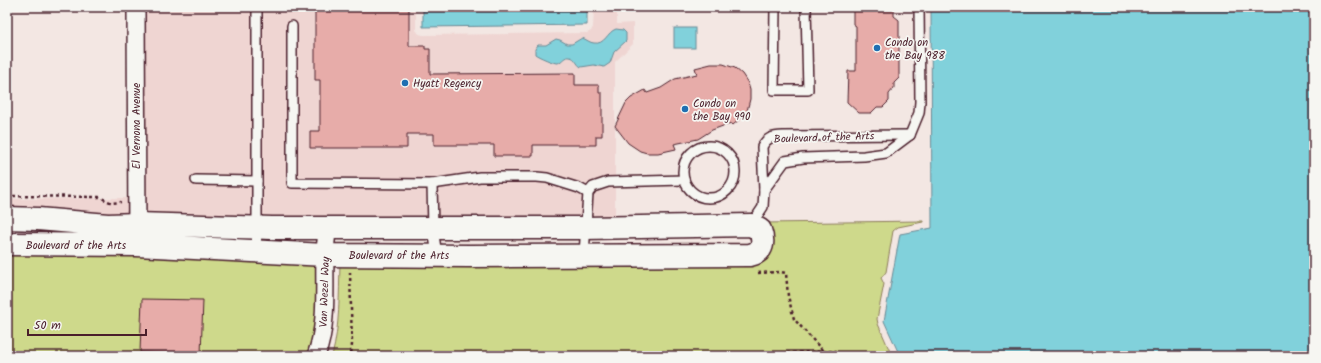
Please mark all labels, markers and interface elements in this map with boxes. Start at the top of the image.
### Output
place label: Condo on the Bay 988 [885,34,945,65]
marker: Condo on the Bay 988 [872,43,882,53]
place label: Hyatt Regency [413,75,482,93]
marker: Hyatt Regency [400,78,410,88]
street label: El Vernona Avenue [128,83,146,169]
place label: Condo on the Bay 990 [693,95,751,126]
marker: Condo on the Bay 990 [680,104,690,114]
street label: Boulevard of the Arts [773,127,875,149]
street label: Boulevard of the Arts [26,237,127,255]
street label: Boulevard of the Arts [349,247,450,265]
street label: Van Wezel Way [315,256,335,328]
scale bar [28,311,146,337]
text: 50 m [34,316,61,335]

